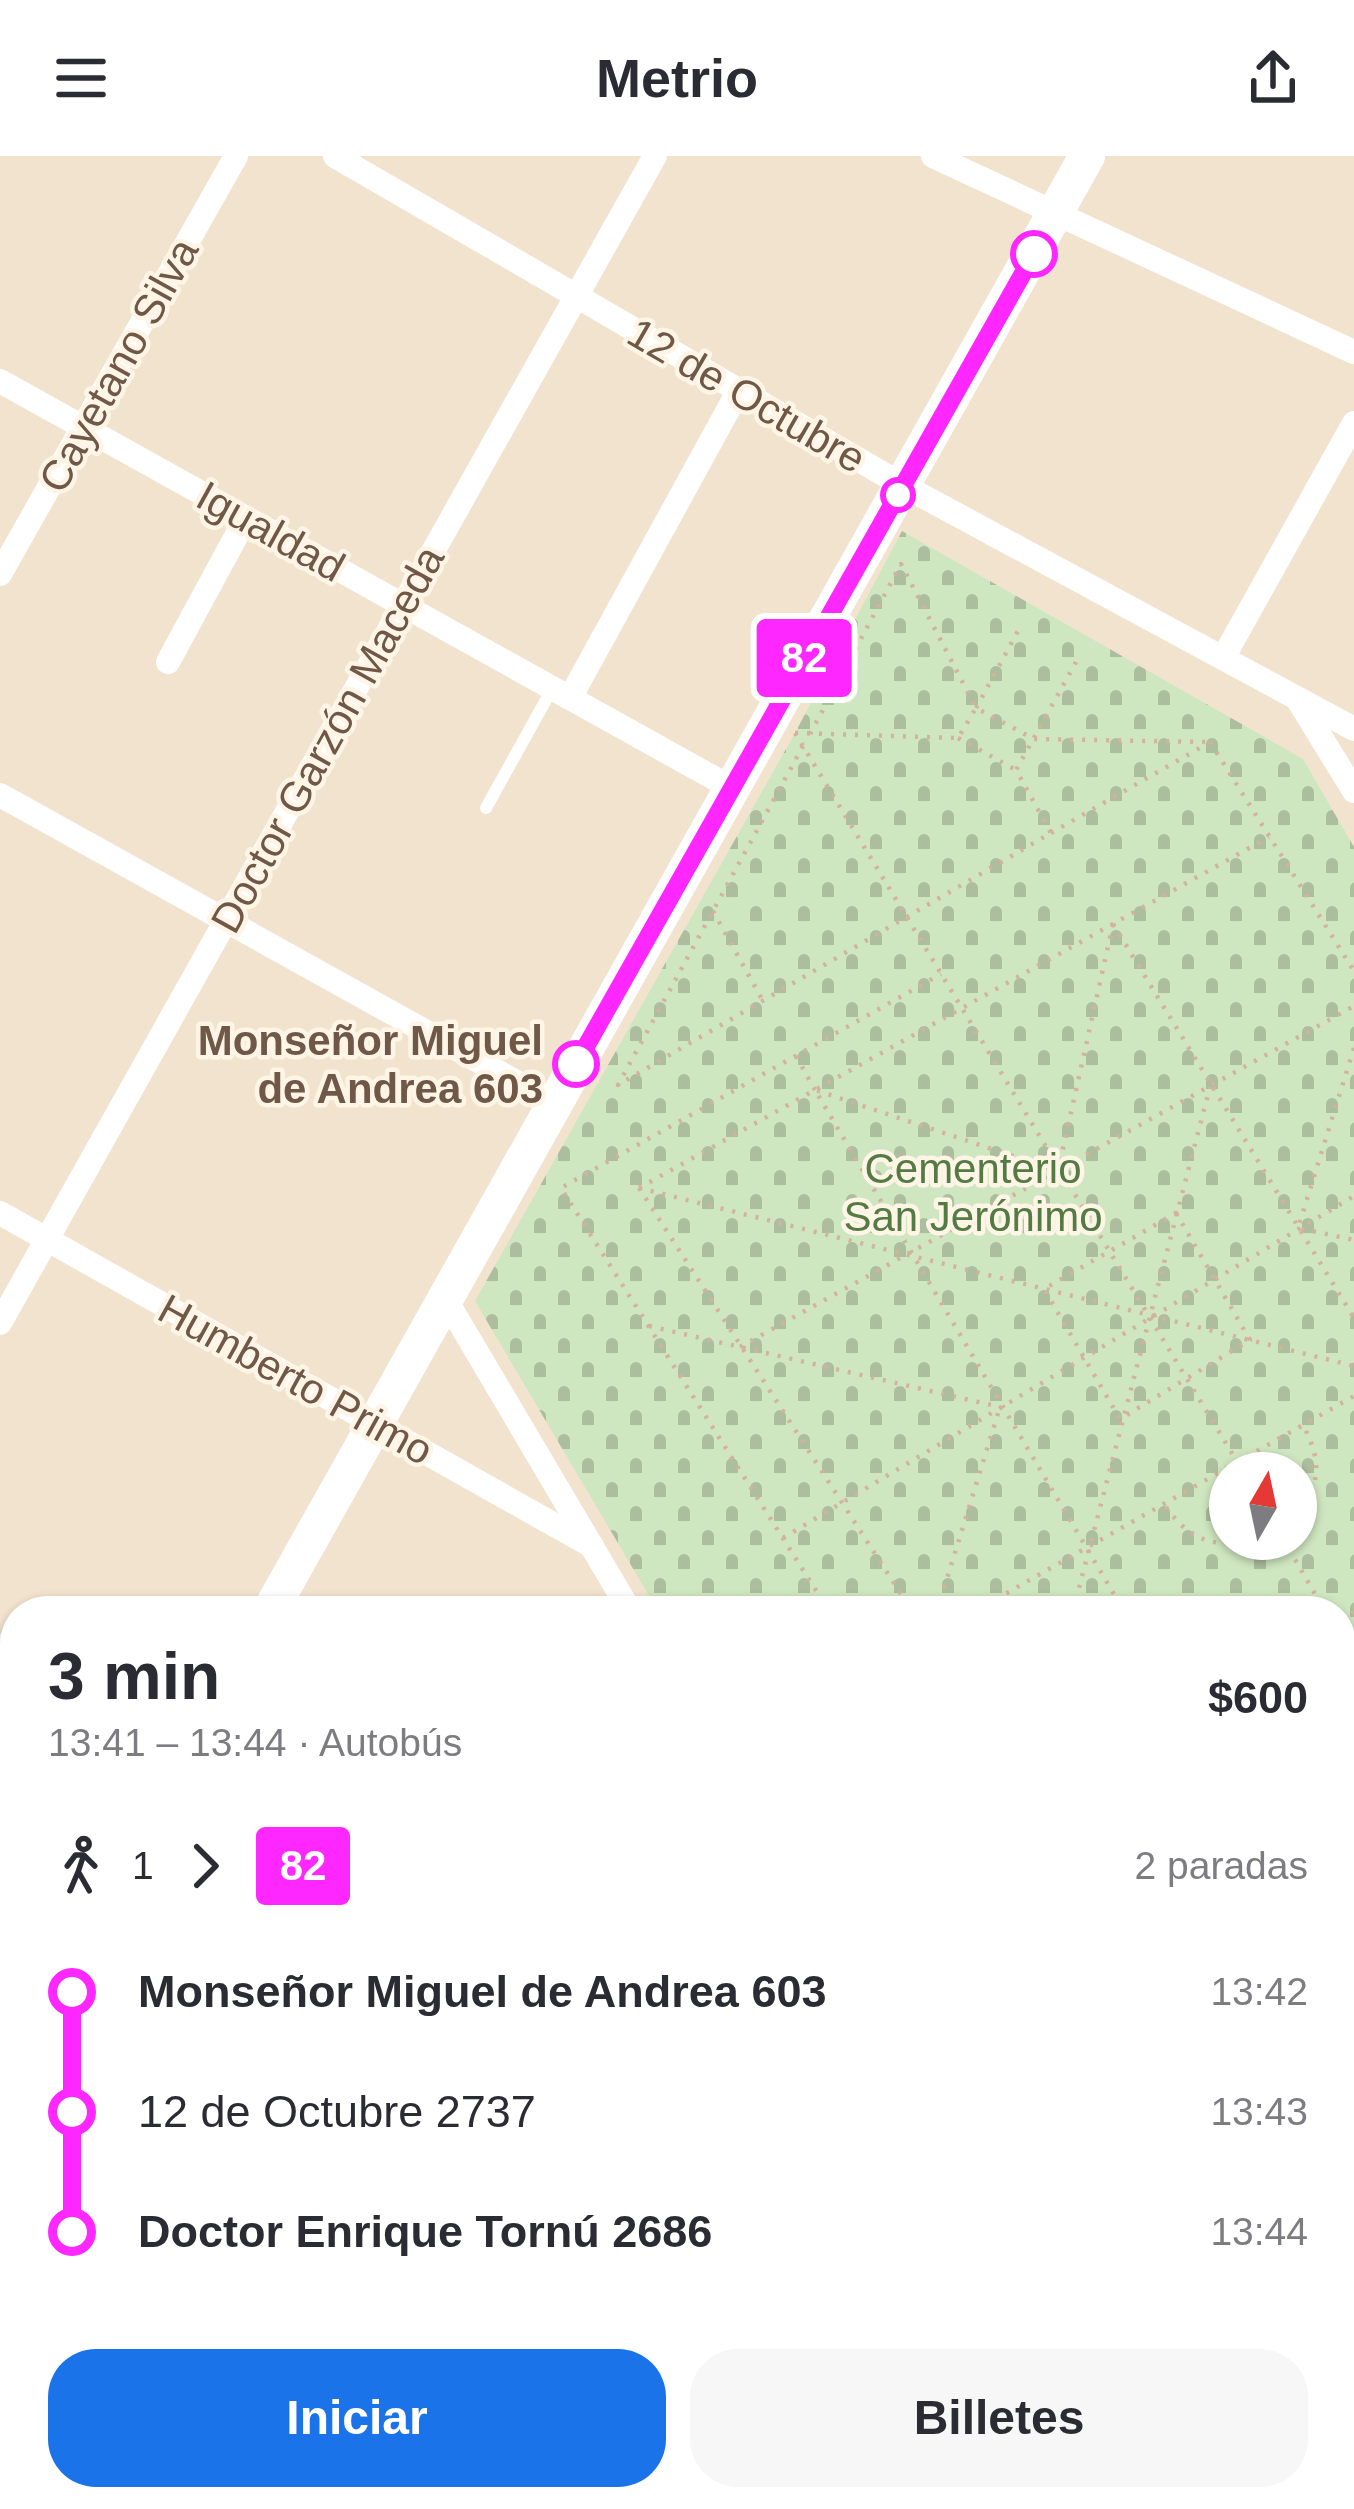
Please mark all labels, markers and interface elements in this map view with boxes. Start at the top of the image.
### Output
icon: menu [48,45,114,111]
icon: share [1240,45,1306,111]
text: Metrio [596,48,758,108]
street label: Cayetano Silva [29,230,208,500]
unlabelled marker [1012,232,1056,276]
street label: 12 de Octubre [620,309,874,482]
street label: Igualdad [189,472,353,591]
unlabelled marker [882,479,914,511]
street label: Doctor Garzón Maceda [202,537,454,941]
line badge: 82 [750,619,858,697]
text: 82 [781,634,827,681]
place label: Monseñor Miguel de Andrea 603 [198,1017,543,1112]
marker: Monseñor Miguel de Andrea 603 [554,1042,598,1086]
park label: Cementerio San Jerónimo [843,1145,1103,1240]
street label: Humberto Primo [151,1285,441,1474]
north arrow [1209,1452,1317,1560]
map controls [1209,1452,1317,1560]
text: 3 min [48,1639,220,1713]
text: $600 [1208,1672,1308,1723]
text: 13:41 – 13:44 · Autobús [48,1721,462,1764]
icon: walk [48,1833,114,1899]
icon: forward [172,1833,238,1899]
text: 82 [280,1842,326,1889]
text: 1 [132,1844,154,1887]
text: 2 paradas [1135,1844,1308,1887]
text: Monseñor Miguel de Andrea 603 [138,1966,826,2017]
text: 13:42 [1210,1970,1308,2013]
text: 12 de Octubre 2737 [138,2086,536,2137]
text: 13:43 [1210,2090,1308,2133]
text: Doctor Enrique Tornú 2686 [138,2206,712,2257]
text: 13:44 [1210,2210,1308,2253]
button: Iniciar [48,2349,666,2487]
button: Billetes [690,2349,1308,2487]

